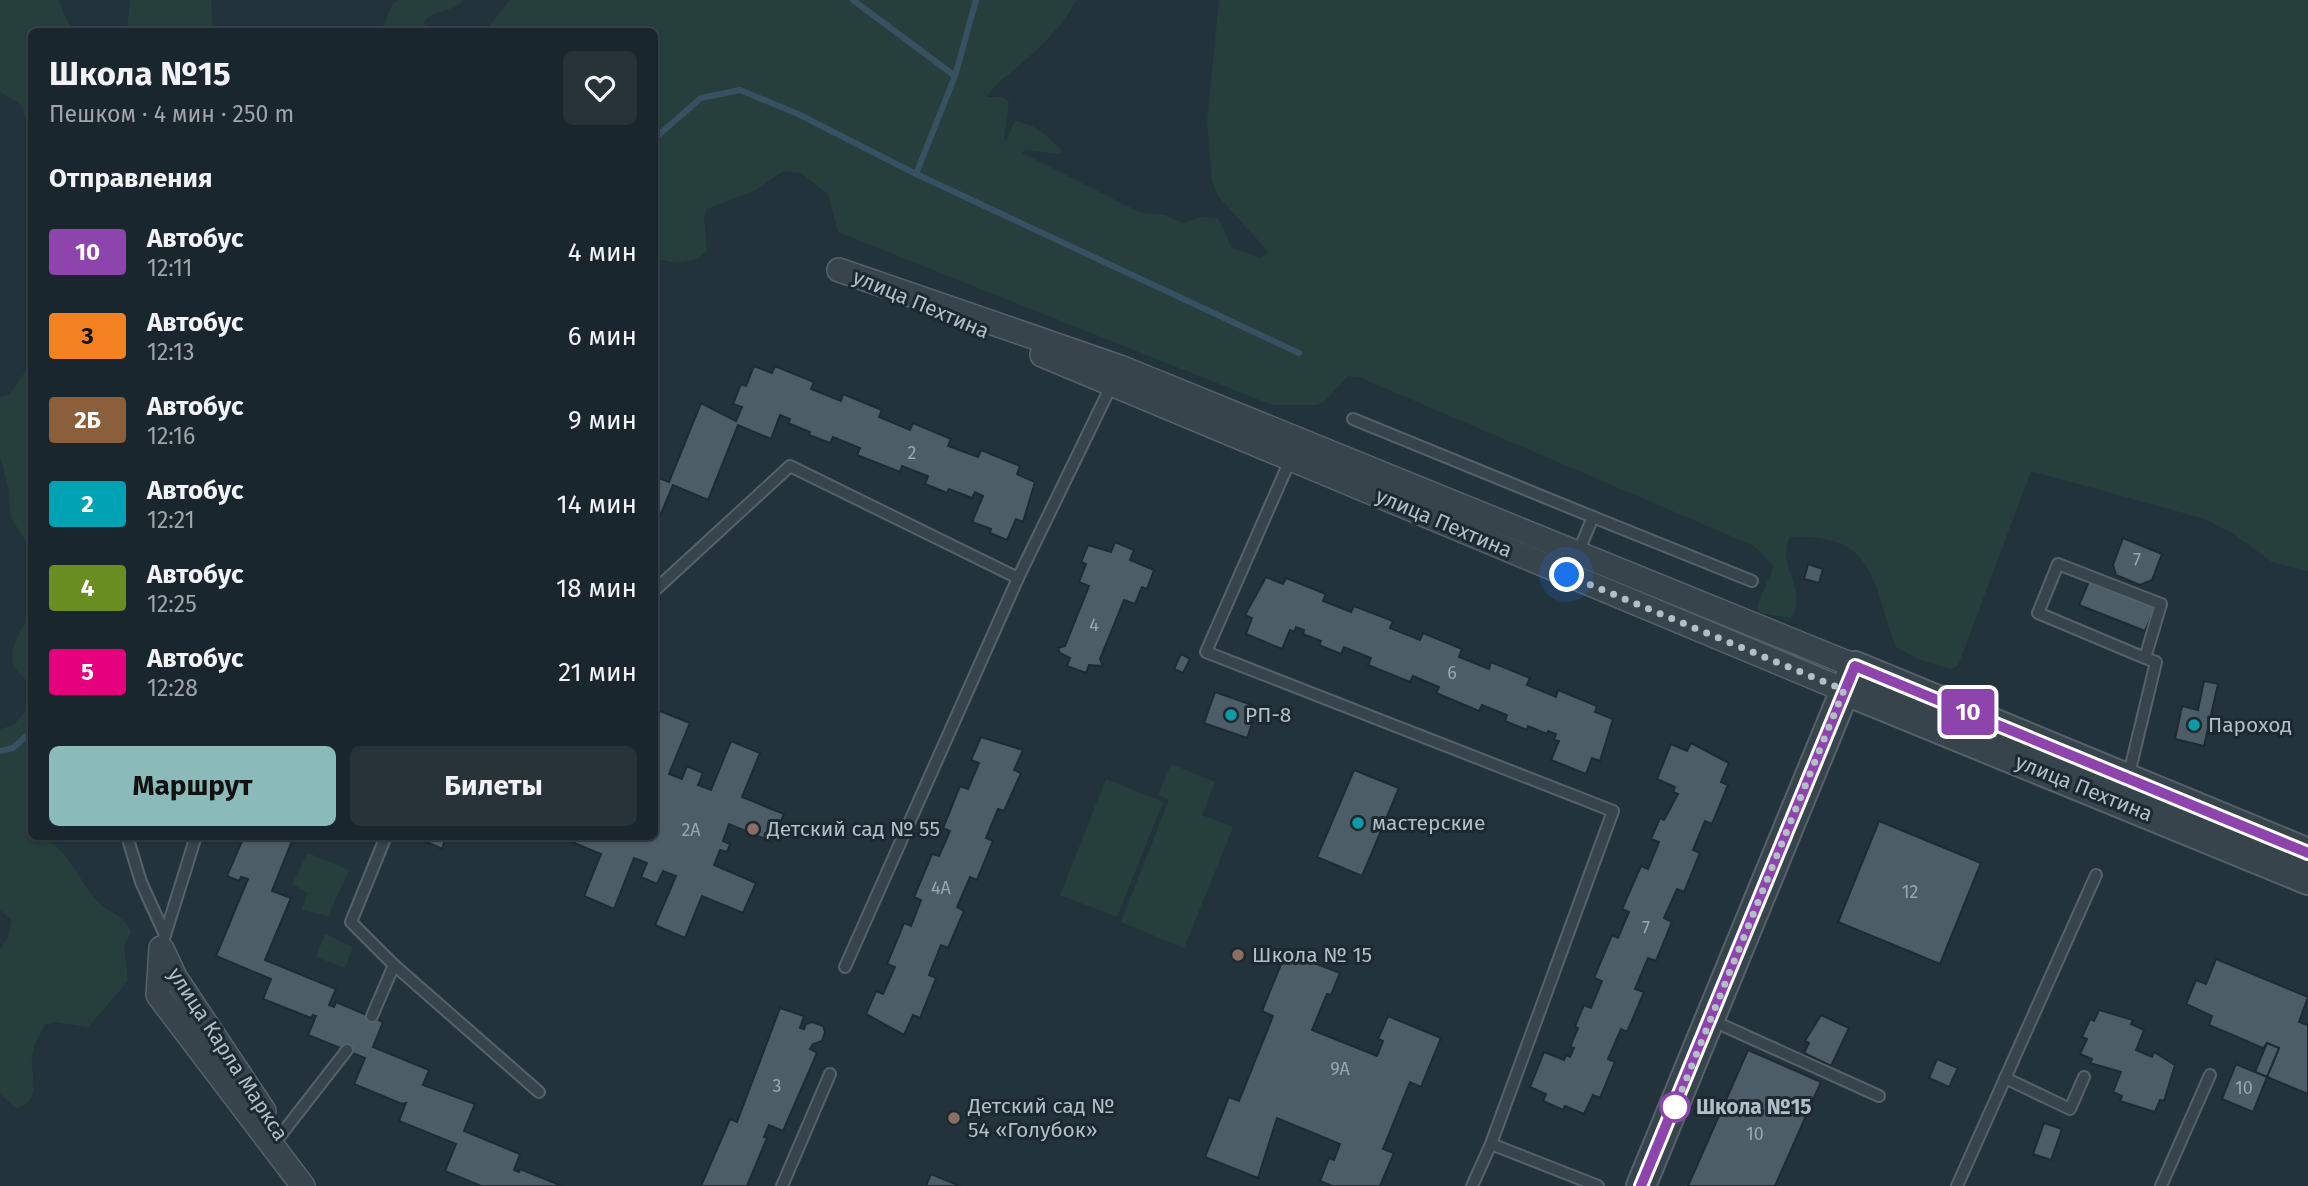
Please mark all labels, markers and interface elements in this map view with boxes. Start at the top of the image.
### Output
button: heart [563,51,637,125]
text: Школа №15 [49,54,231,94]
text: Пешком · 4 мин · 250 m [49,100,294,128]
text: Отправления [49,163,212,194]
text: Автобус [147,223,244,254]
text: 4 мин [568,237,637,268]
text: 10 [75,238,100,266]
text: 12:11 [147,254,193,282]
street label: улица Пехтина [849,264,993,344]
text: Автобус [147,307,244,338]
text: 6 мин [568,321,637,352]
text: 3 [81,322,94,350]
text: 12:13 [147,338,194,366]
text: Автобус [147,391,244,422]
text: 9 мин [568,405,637,436]
text: 2Б [74,406,101,434]
text: 12:16 [147,422,195,450]
house number: 2 [908,442,917,464]
text: Автобус [147,475,244,506]
street label: улица Пехтина [1372,483,1516,563]
text: 14 мин [557,489,637,520]
text: 2 [81,490,94,518]
text: 12:21 [147,506,195,534]
house number: 7 [2133,549,2141,571]
your location [1549,557,1584,592]
text: Автобус [147,559,244,590]
text: 18 мин [556,573,637,604]
text: 4 [81,574,94,602]
text: 12:25 [147,590,197,618]
house number: 4 [1089,614,1099,636]
text: Автобус [147,643,244,674]
text: 21 мин [558,657,637,688]
text: 5 [81,658,94,686]
house number: 6 [1447,662,1457,684]
text: 12:28 [147,674,198,702]
line badge: 10 [1937,689,2000,735]
text: 10 [1955,698,1981,726]
place label: РП-8 [1245,702,1291,728]
marker: РП-8 [1223,707,1239,723]
place label: Пароход [2208,712,2292,738]
marker: Пароход [2186,717,2202,733]
button: Маршрут [49,746,336,826]
button: Билеты [350,746,637,826]
street label: улица Пехтина [2012,749,2156,827]
place label: мастерские [1372,810,1485,836]
marker: мастерские [1350,815,1366,831]
place label: Детский сад № 55 [766,816,940,842]
house number: 2А [681,819,701,841]
marker: Детский сад № 55 [745,821,761,837]
house number: 4А [931,877,952,899]
house number: 12 [1902,881,1918,903]
house number: 7 [1642,917,1650,939]
place label: Школа № 15 [1252,942,1372,968]
marker: Школа № 15 [1230,947,1246,963]
street label: улица Карла Маркса [162,963,294,1145]
house number: 9А [1330,1058,1350,1080]
house number: 3 [773,1075,781,1097]
house number: 10 [2235,1077,2253,1099]
marker: Школа №15 [1660,1092,1690,1122]
place label: Детский сад № 54 «Голубок» [967,1093,1115,1143]
place label: Школа №15 [1696,1094,1812,1120]
marker: Детский сад № 54 «Голубок» [946,1110,962,1126]
house number: 10 [1746,1123,1764,1145]

